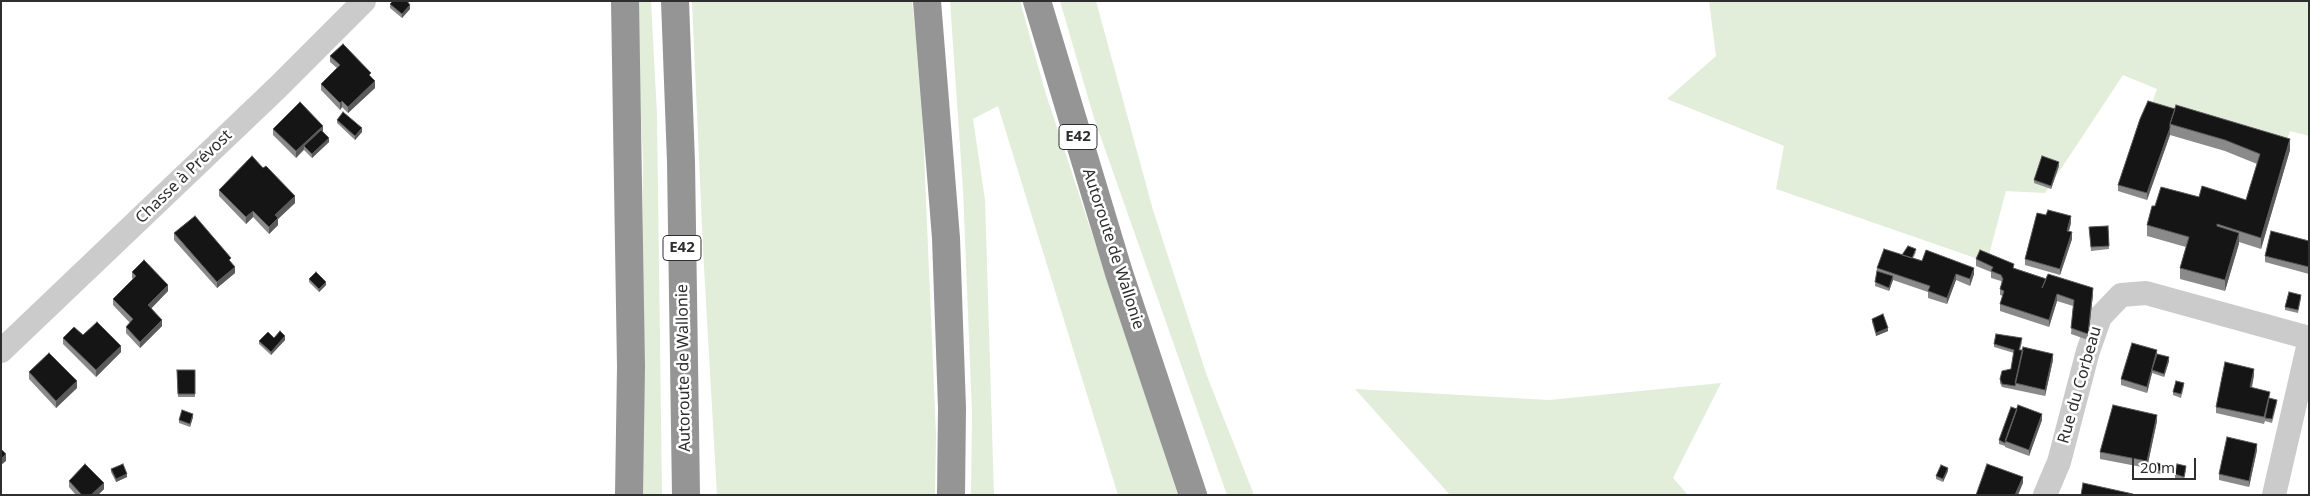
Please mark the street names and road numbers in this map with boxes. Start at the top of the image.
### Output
road number: E42 [1059,124,1097,150]
street label: Chasse à Prévost [132,126,236,228]
street label: Autoroute de Wallonie [1078,166,1148,332]
road number: E42 [663,236,701,260]
street label: Autoroute de Wallonie [673,284,695,452]
street label: Rue du Corbeau [2054,324,2106,446]

